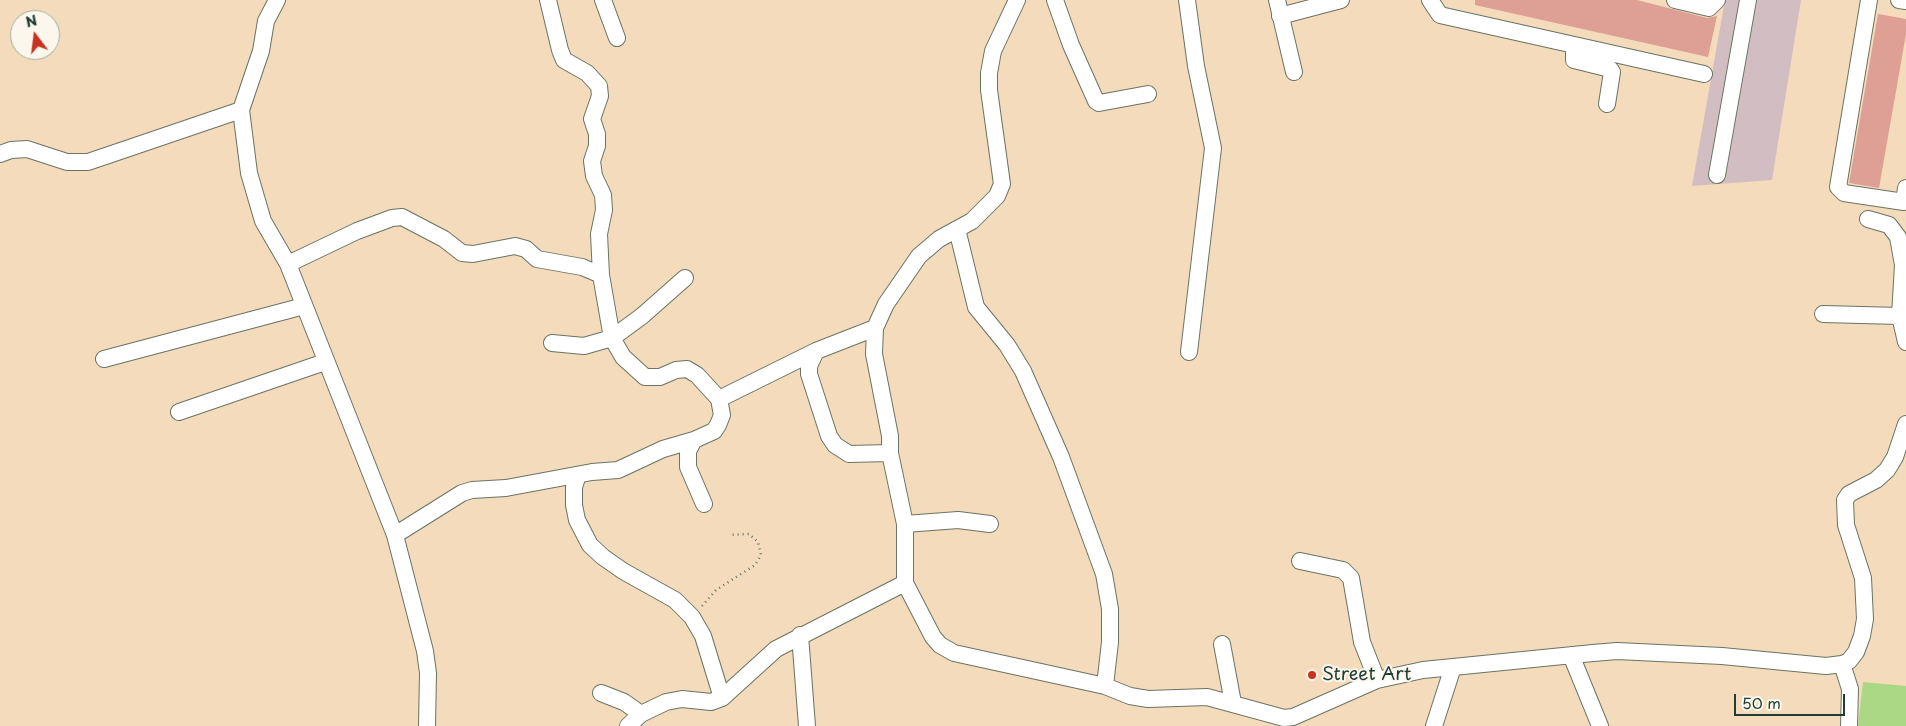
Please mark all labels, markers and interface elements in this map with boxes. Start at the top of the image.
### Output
text: N [23,9,39,33]
north arrow [10,10,60,60]
place label: Street Art [1322,664,1411,686]
marker: Street Art [1306,669,1318,681]
scale bar [1736,684,1847,716]
text: 50 m [1742,691,1781,714]

